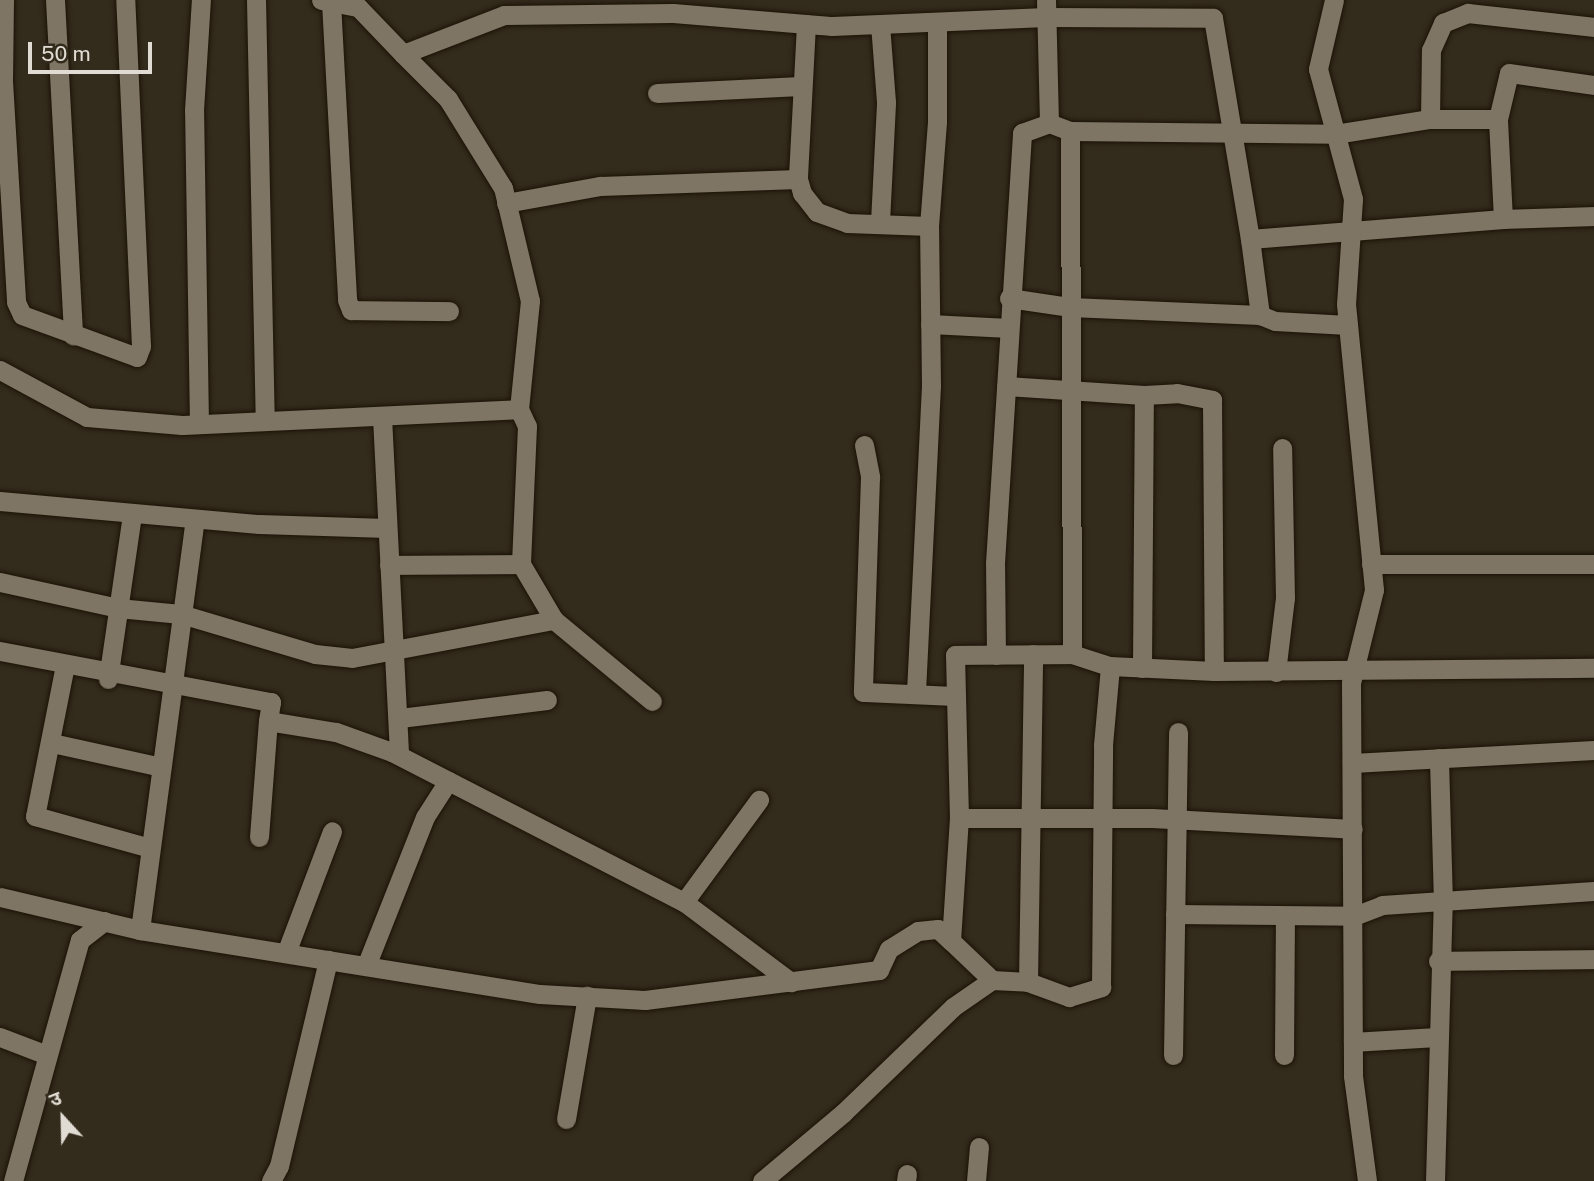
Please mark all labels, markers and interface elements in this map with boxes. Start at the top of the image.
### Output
scale bar [32,28,156,72]
text: 50 m [41,41,91,66]
north arrow [28,1083,98,1153]
text: उ [46,1086,64,1111]

